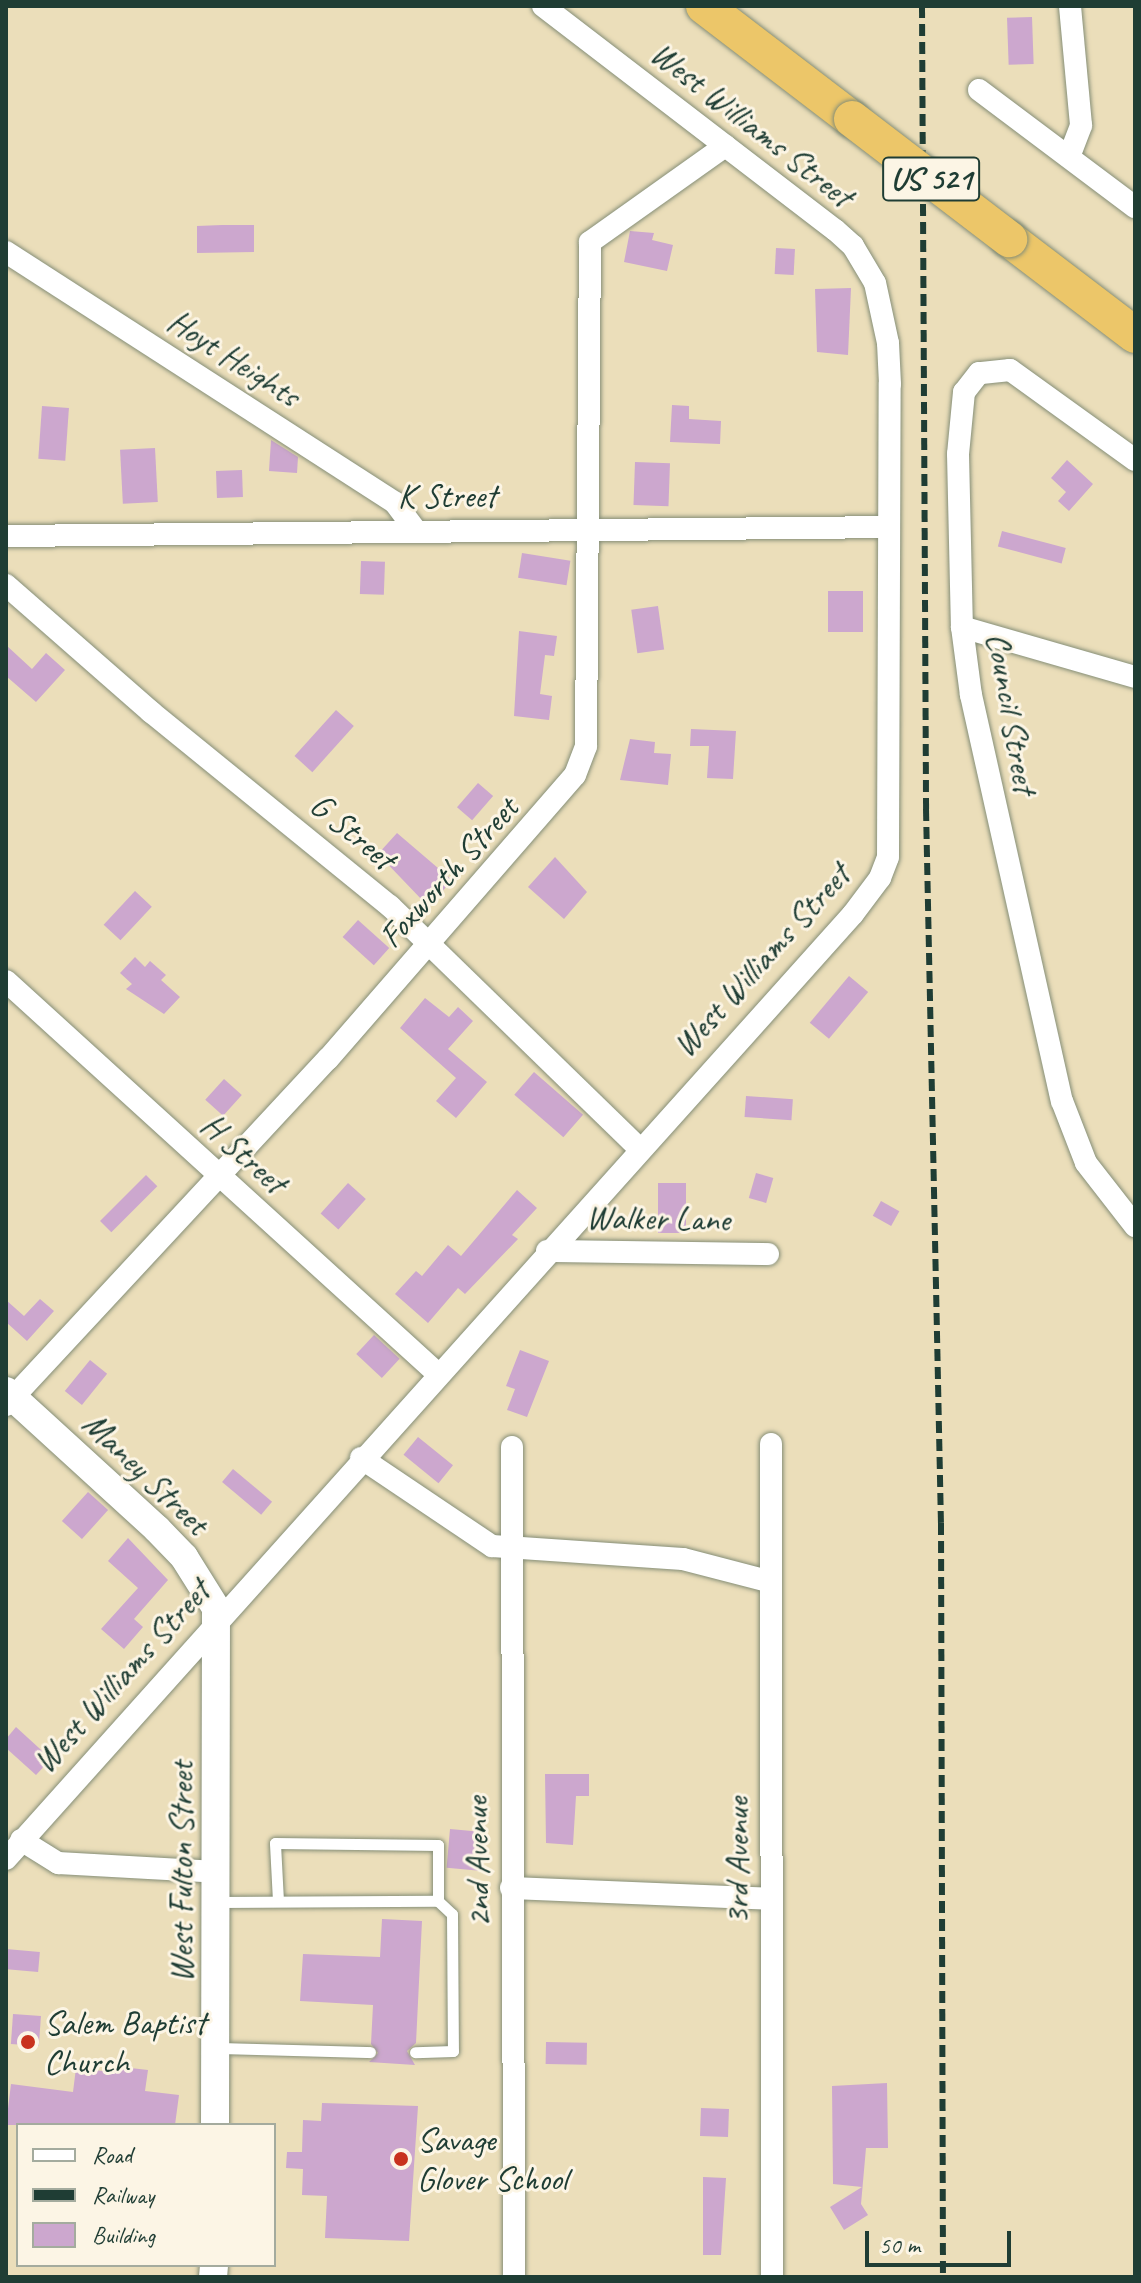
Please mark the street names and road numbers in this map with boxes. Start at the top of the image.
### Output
street label: West Williams Street [643,33,861,215]
road number: US 521 [881,151,981,207]
street label: Hoyt Heights [160,300,308,416]
street label: K Street [397,476,497,516]
street label: Council Street [978,630,1046,796]
street label: G Street [302,784,404,878]
street label: Foxworth Street [370,788,526,956]
street label: West Williams Street [664,856,858,1064]
street label: H Street [193,1104,295,1202]
street label: Walker Lane [585,1196,731,1240]
street label: Maney Street [74,1403,218,1543]
street label: West Williams Street [24,1572,218,1780]
street label: West Fulton Street [161,1761,201,1983]
street label: 2nd Avenue [455,1796,499,1928]
street label: 3rd Avenue [717,1797,757,1925]

